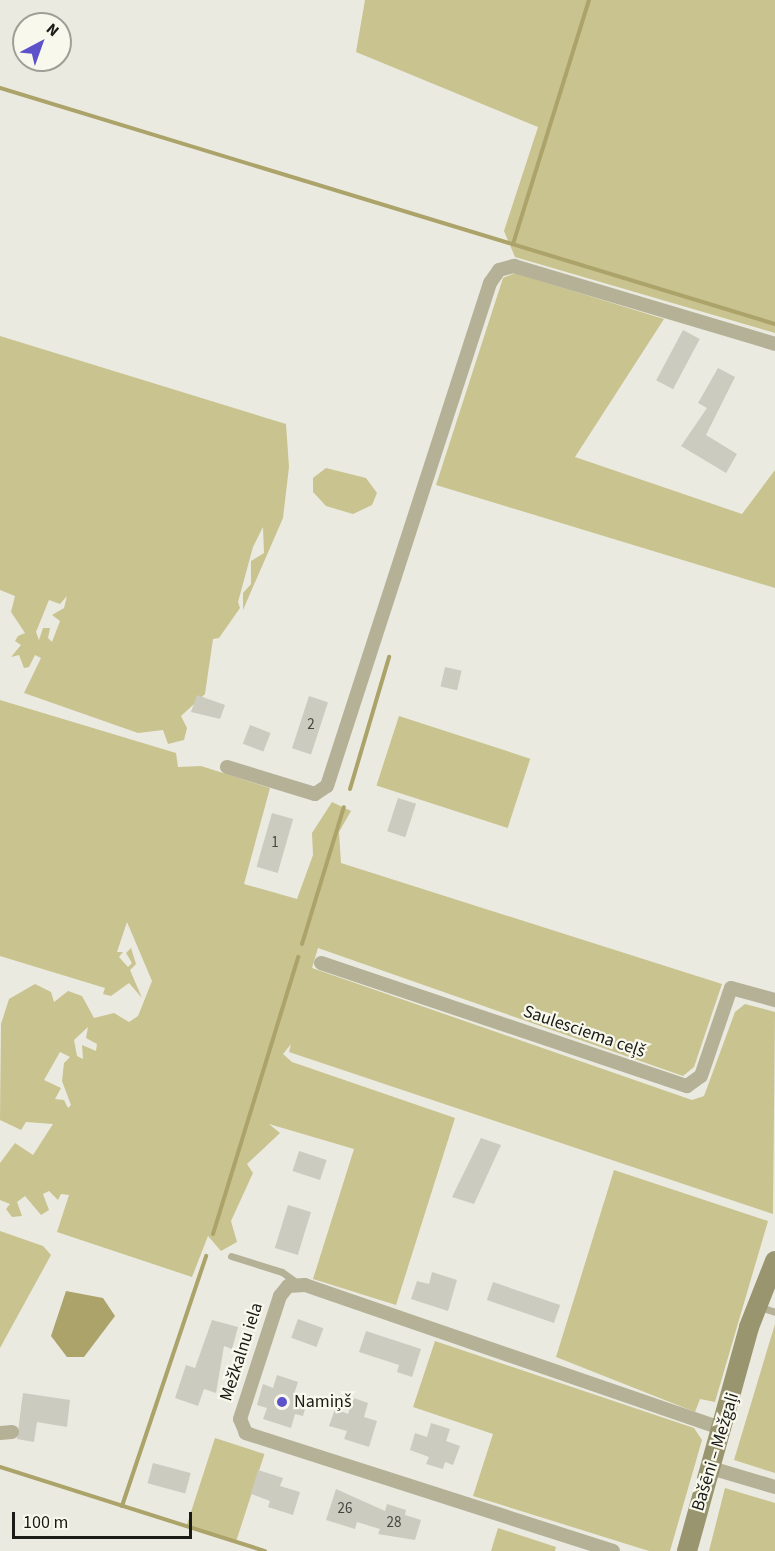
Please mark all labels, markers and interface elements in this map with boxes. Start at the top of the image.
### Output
north arrow [12,12,72,72]
text: N [41,18,64,42]
house number: 2 [307,716,315,734]
house number: 1 [271,834,279,852]
street label: Saulesciema ceļš [520,1001,648,1063]
street label: Mežkalnu iela [216,1300,268,1404]
street label: Bašēni – Mežgaļi [688,1390,744,1514]
place label: Namiņš [294,1391,351,1413]
marker: Namiņš [275,1395,289,1409]
scale bar [15,1500,195,1538]
house number: 26 [338,1500,352,1518]
text: 100 m [23,1510,68,1535]
house number: 28 [387,1514,401,1532]

